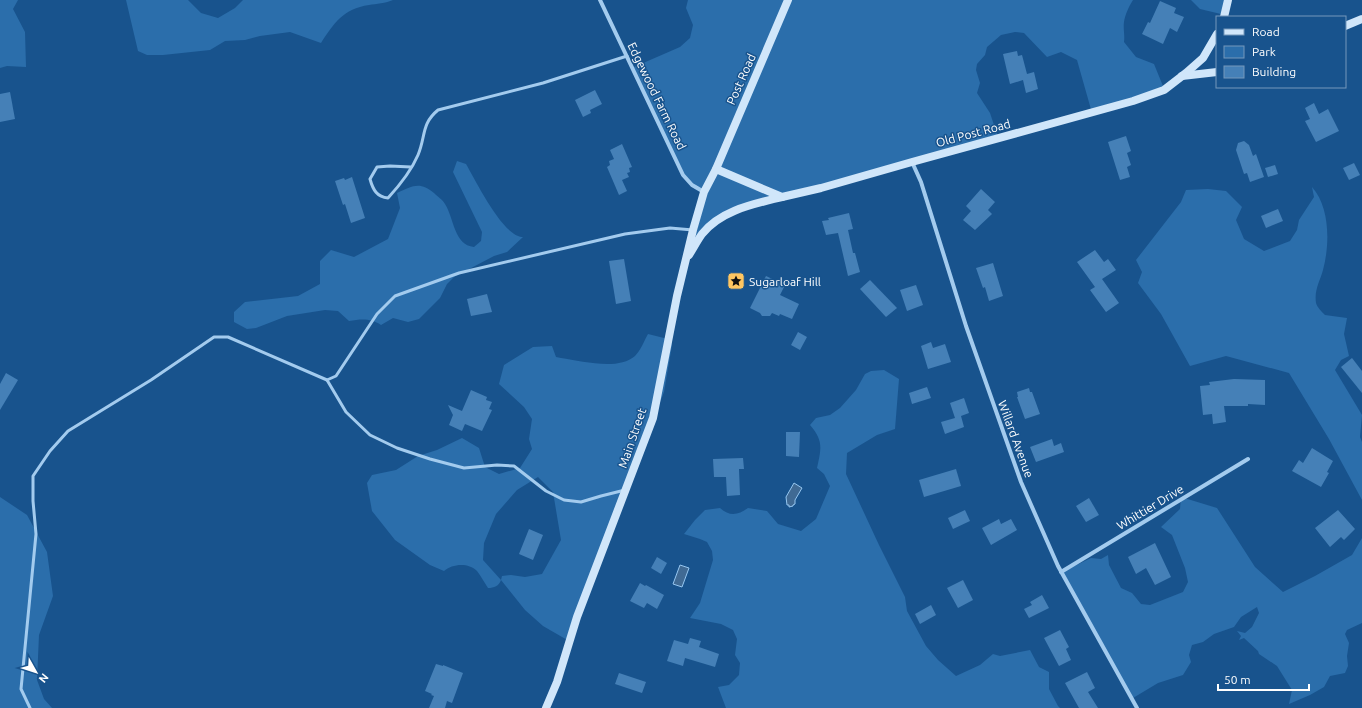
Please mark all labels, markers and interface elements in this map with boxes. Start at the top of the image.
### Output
legend [1216,16,1346,88]
text: Road [1252,25,1280,38]
street label: Edgewood Farm Road [625,40,689,152]
text: Park [1252,45,1276,58]
street label: Post Road [724,52,758,106]
text: Building [1252,65,1296,78]
street label: Old Post Road [934,117,1012,149]
place icon: Sugarloaf Hill [726,271,746,291]
place label: Sugarloaf Hill [749,275,821,288]
street label: Willard Avenue [996,398,1036,480]
street label: Main Street [616,406,648,470]
street label: Whittier Drive [1114,482,1186,532]
north arrow [16,652,56,692]
scale bar [1218,666,1309,692]
text: N [37,671,51,685]
text: 50 m [1224,673,1251,686]

